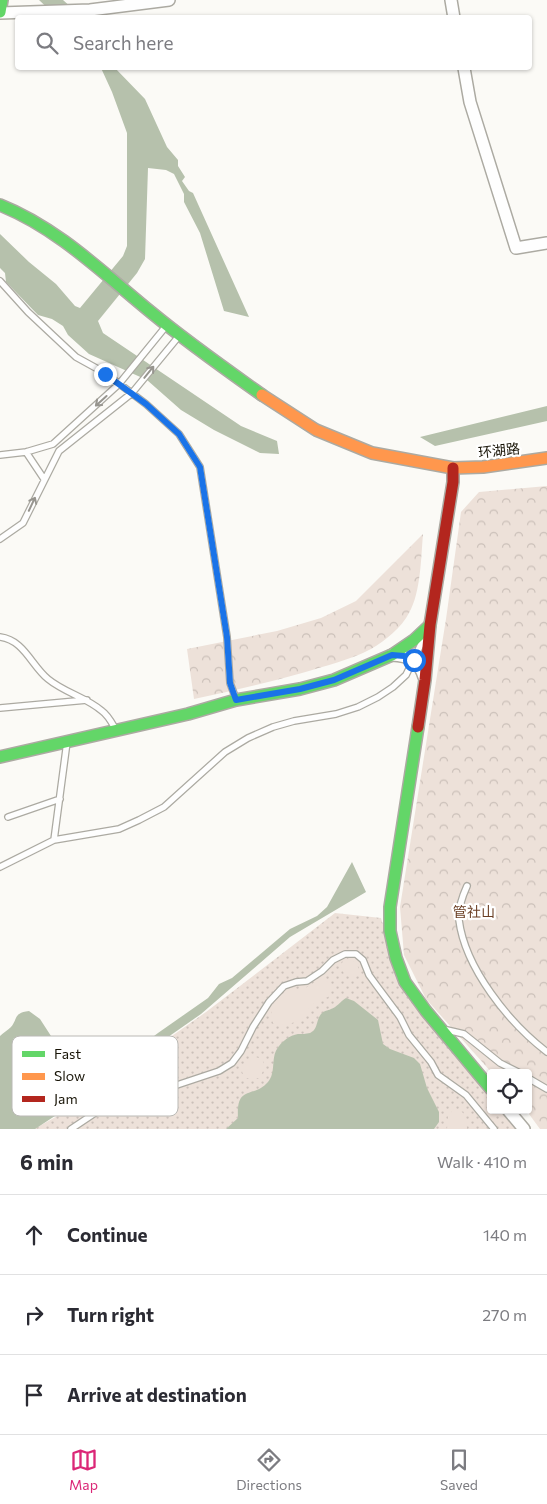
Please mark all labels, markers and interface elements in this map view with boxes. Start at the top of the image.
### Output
search box [15,15,532,70]
icon: search [33,29,61,57]
text: Search here [73,31,173,54]
route end [94,363,117,386]
one-way arrow [144,366,155,379]
one-way arrow [94,395,107,407]
street label: 环湖路 [477,439,521,461]
one-way arrow [28,497,37,512]
route start [403,649,426,672]
park label: 管社山 [453,903,495,920]
legend [12,1036,178,1116]
text: Fast [54,1045,81,1062]
text: Slow [54,1067,85,1084]
map controls [487,1069,532,1114]
button: locate [487,1069,532,1114]
text: Jam [54,1090,78,1107]
text: 6 min [20,1149,73,1174]
text: Walk · 410 m [437,1152,527,1171]
icon: ahead [20,1221,48,1249]
text: Continue [67,1223,147,1246]
text: 140 m [483,1225,527,1244]
icon: right [20,1301,48,1329]
text: Turn right [67,1303,154,1326]
text: 270 m [482,1305,527,1324]
icon: arrive [20,1381,48,1409]
text: Arrive at destination [67,1383,247,1406]
tab: Map [69,1446,98,1493]
tab: Directions [236,1446,302,1493]
tab: Saved [440,1446,478,1493]

